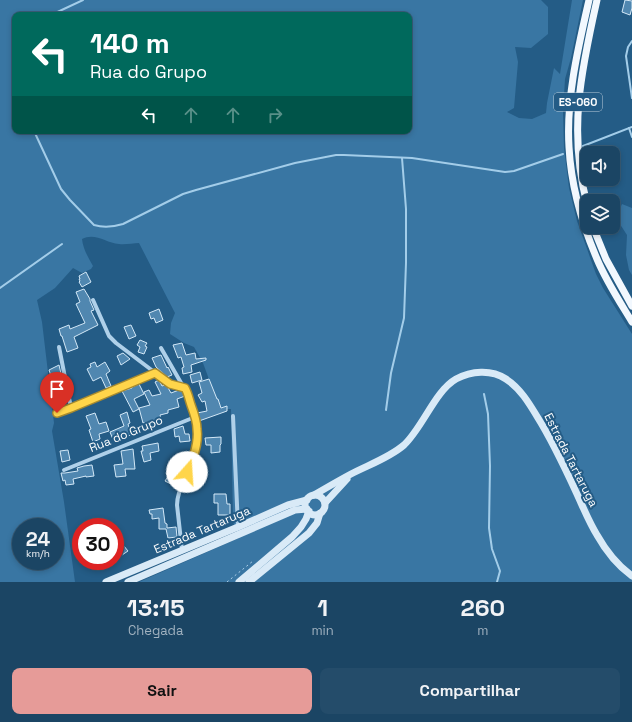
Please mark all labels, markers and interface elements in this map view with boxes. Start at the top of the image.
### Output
text: 140 m [90,25,170,61]
icon: left [24,28,76,80]
text: Rua do Grupo [90,60,207,83]
road number: ES-060 [554,93,602,111]
icon: left [138,104,160,126]
icon: ahead [180,104,202,126]
icon: ahead [222,104,244,126]
icon: right [264,104,286,126]
map controls [580,146,620,234]
button: sound [580,146,620,186]
button: layers [580,194,620,234]
pin [40,372,74,413]
icon: arrive [46,378,68,400]
street label: Estrada Tartaruga [540,410,602,510]
street label: Rua do Grupo [87,412,165,456]
position arrow [166,451,208,493]
street label: Estrada Tartaruga [151,502,253,558]
speed limit sign: 30 [72,518,124,570]
text: 24 [26,526,50,552]
text: km/h [26,547,50,560]
text: 13:15 [127,592,185,623]
text: 1 [317,592,328,623]
text: 260 [461,592,505,623]
text: Chegada [128,622,183,639]
text: min [311,622,334,639]
text: m [477,622,488,639]
button: Sair [12,668,312,714]
button: Compartilhar [320,668,620,714]

